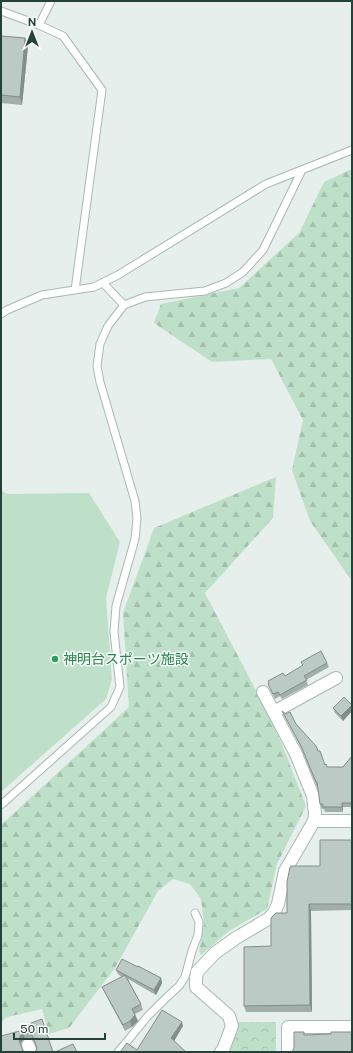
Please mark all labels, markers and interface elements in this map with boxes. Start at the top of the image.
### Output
north arrow [12,12,52,52]
text: N [28,16,36,28]
place label: 神明台スポーツ施設 [63,651,189,667]
marker: 神明台スポーツ施設 [50,654,60,664]
scale bar [14,1015,105,1041]
text: 50 m [20,1022,48,1036]

